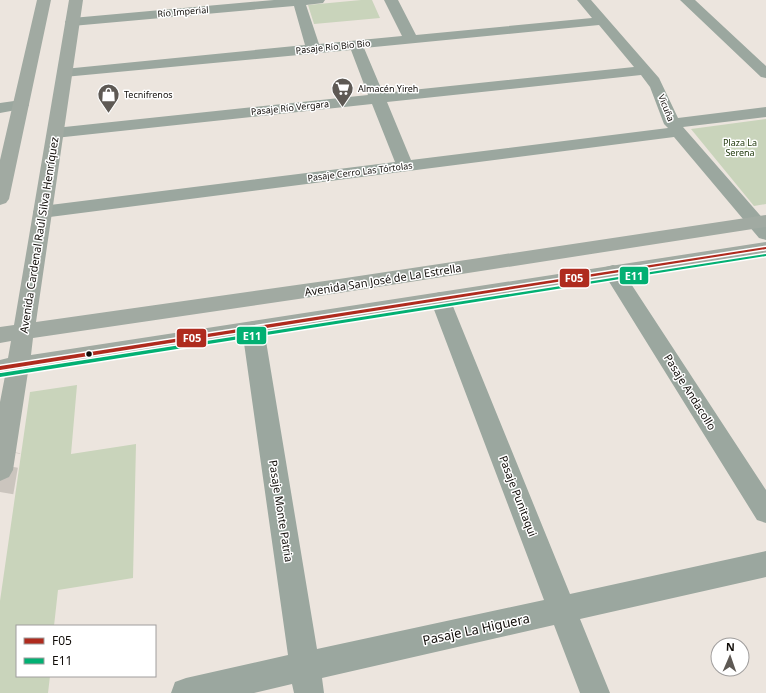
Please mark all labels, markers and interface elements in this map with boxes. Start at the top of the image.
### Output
street label: Río Imperial [157,3,209,20]
street label: Pasaje Río Bio Bio [295,36,371,57]
supermarket icon: Almacén Yireh [329,76,355,109]
shop icon: Tecnifrenos [96,82,122,115]
place label: Almacén Yireh [358,82,418,95]
place label: Tecnifrenos [124,88,173,101]
street label: Vicuña [655,92,678,123]
street label: Pasaje Río Vergara [250,97,330,118]
street label: Avenida Cardenal Raúl Silva Henríquez [16,136,61,334]
park label: Plaza La Serena [723,136,757,159]
street label: Pasaje Cerro Las Tórtolas [307,159,413,184]
street label: Avenida San José de La Estrella [303,260,462,299]
line badge: E11 [619,266,649,285]
line badge: F05 [559,268,590,288]
text: E11 [625,268,643,283]
text: F05 [565,270,583,285]
line badge: E11 [236,326,267,345]
line badge: F05 [176,328,207,348]
text: E11 [243,328,261,343]
text: F05 [183,330,201,345]
unlabelled marker [84,349,94,359]
street label: Pasaje Andacollo [661,351,720,433]
street label: Pasaje Punitaqui [496,453,541,539]
street label: Pasaje Monte Patria [266,459,297,563]
street label: Pasaje La Higuera [421,609,531,649]
legend [16,625,156,677]
text: F05 [52,632,72,649]
north arrow [710,637,750,677]
text: N [726,639,735,654]
text: E11 [52,652,72,669]

